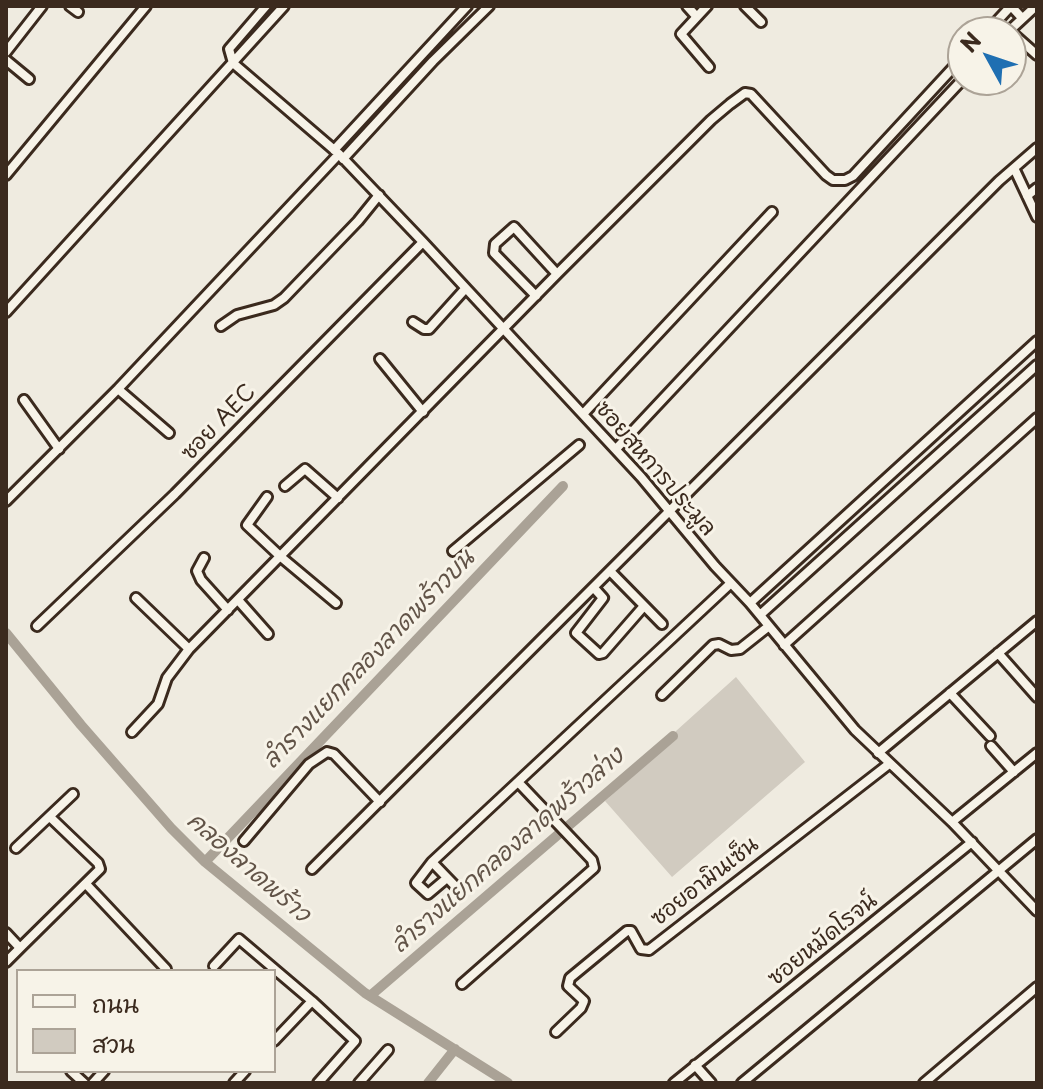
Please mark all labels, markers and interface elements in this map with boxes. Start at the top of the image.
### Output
north arrow [947,16,1027,96]
text: N [952,24,988,59]
street label: ซอย AEC [176,379,262,467]
street label: ซอยสหการประมูล [589,396,721,542]
water label: ลำรางแยกคลองลาดพร้าวบน [257,545,481,775]
water label: ลำรางแยกคลองลาดพร้าวล่าง [386,742,630,960]
water label: คลองลาดพร้าว [181,807,315,929]
street label: ซอยอามินเซ็น [646,832,764,932]
street label: ซอยหมัดโรจน์ [763,888,883,992]
legend [16,969,276,1073]
text: ถนน [92,985,139,1021]
text: สวน [92,1025,135,1061]

